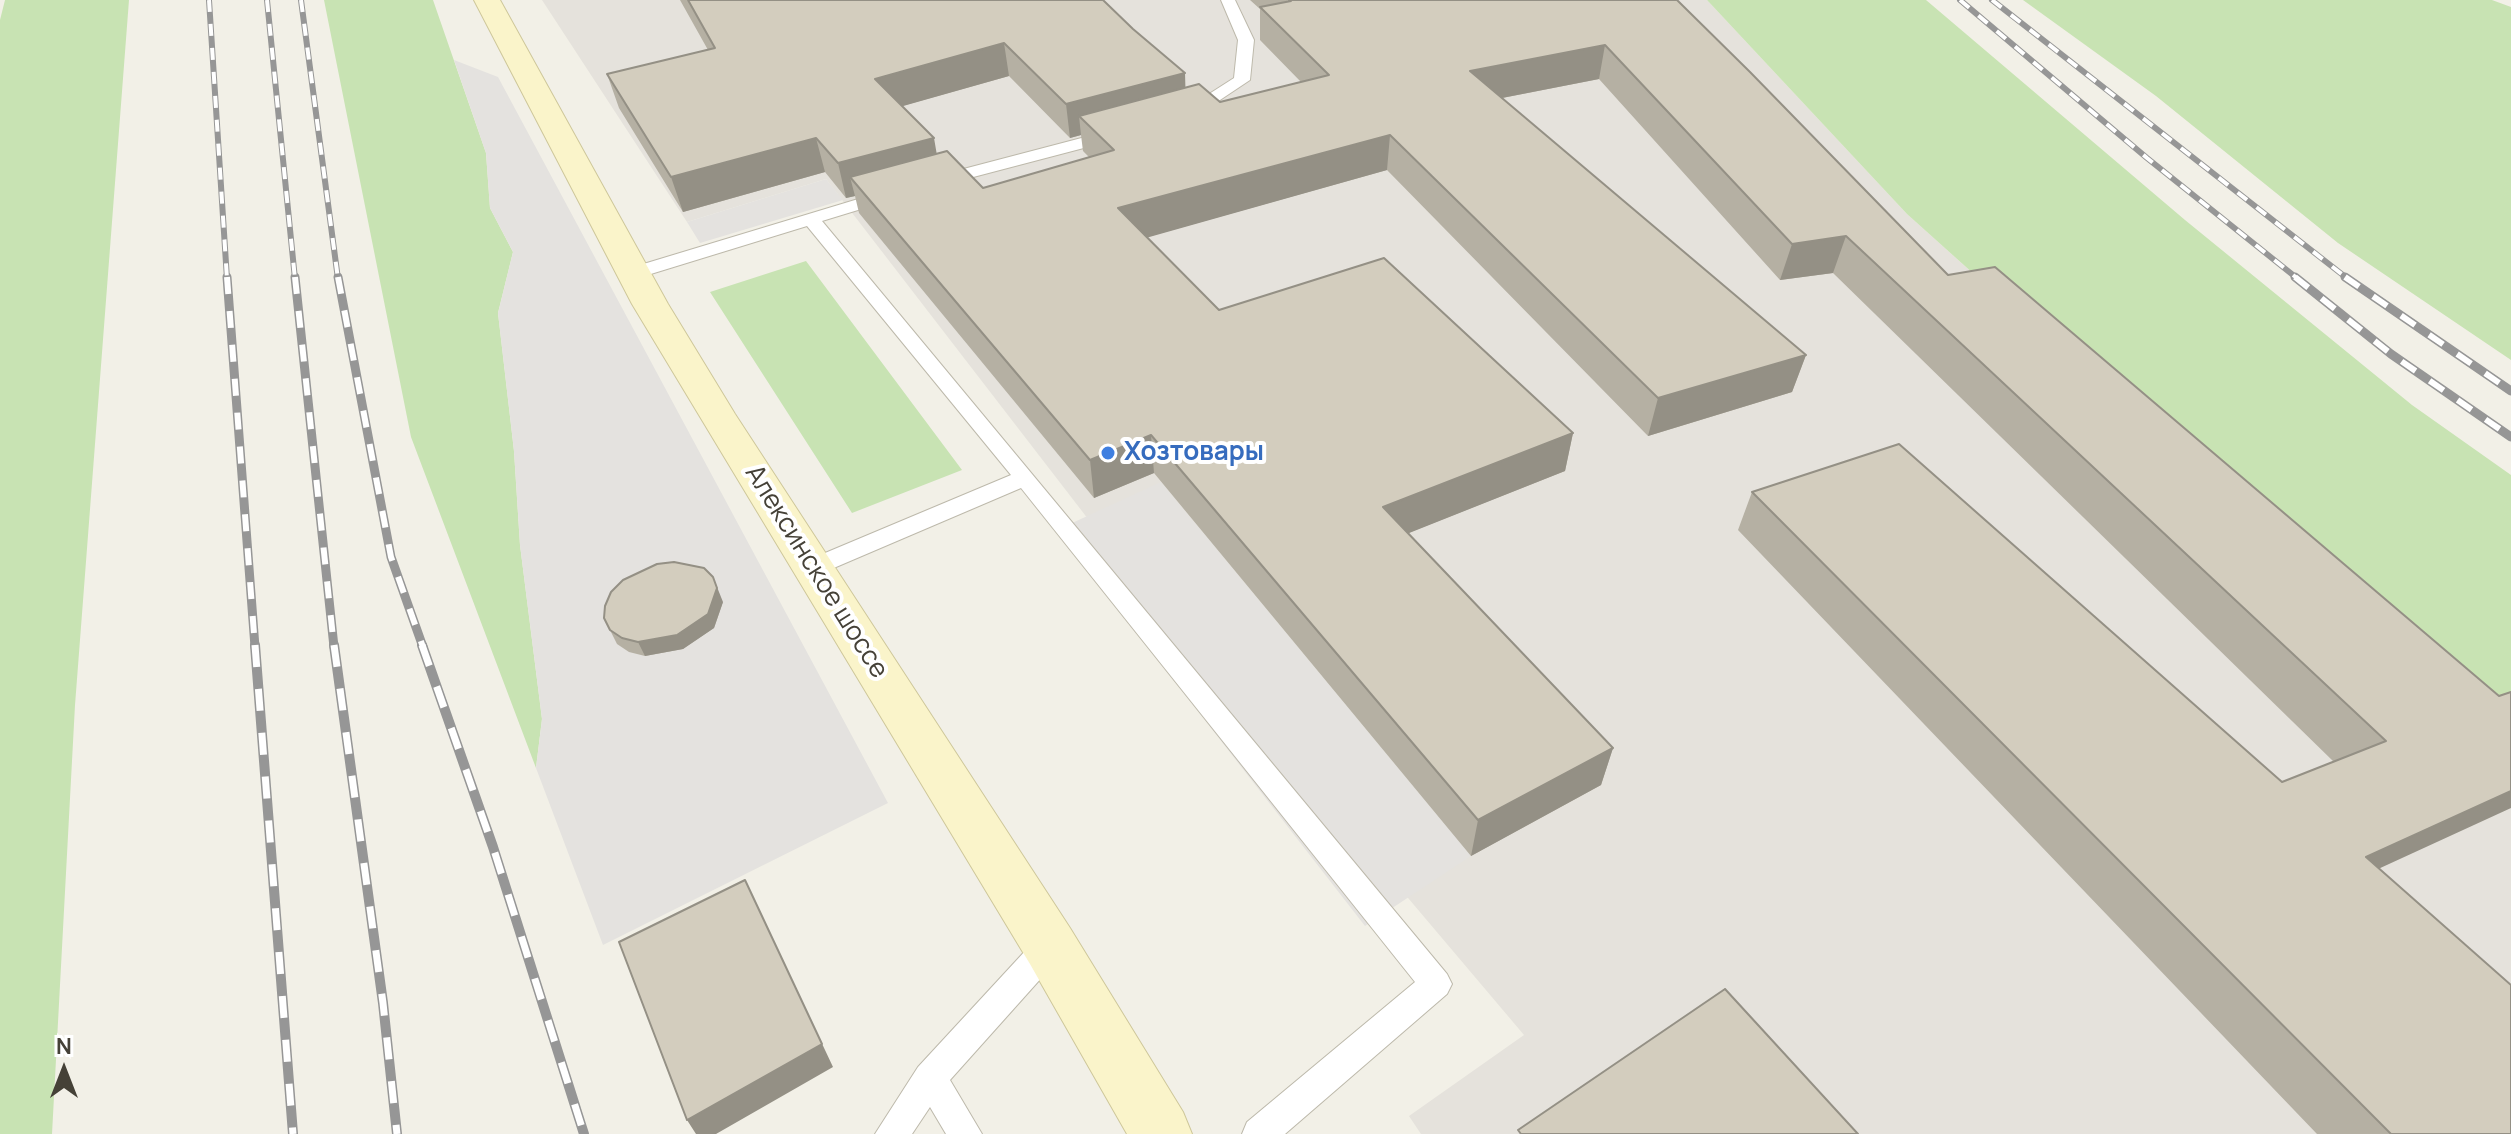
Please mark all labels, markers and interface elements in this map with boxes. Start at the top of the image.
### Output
place label: Хозтовары [1124,437,1264,469]
marker: Хозтовары [1099,444,1117,462]
street label: Алексинское шоссе [738,460,894,684]
north arrow [24,1030,104,1110]
text: N [56,1031,72,1061]

